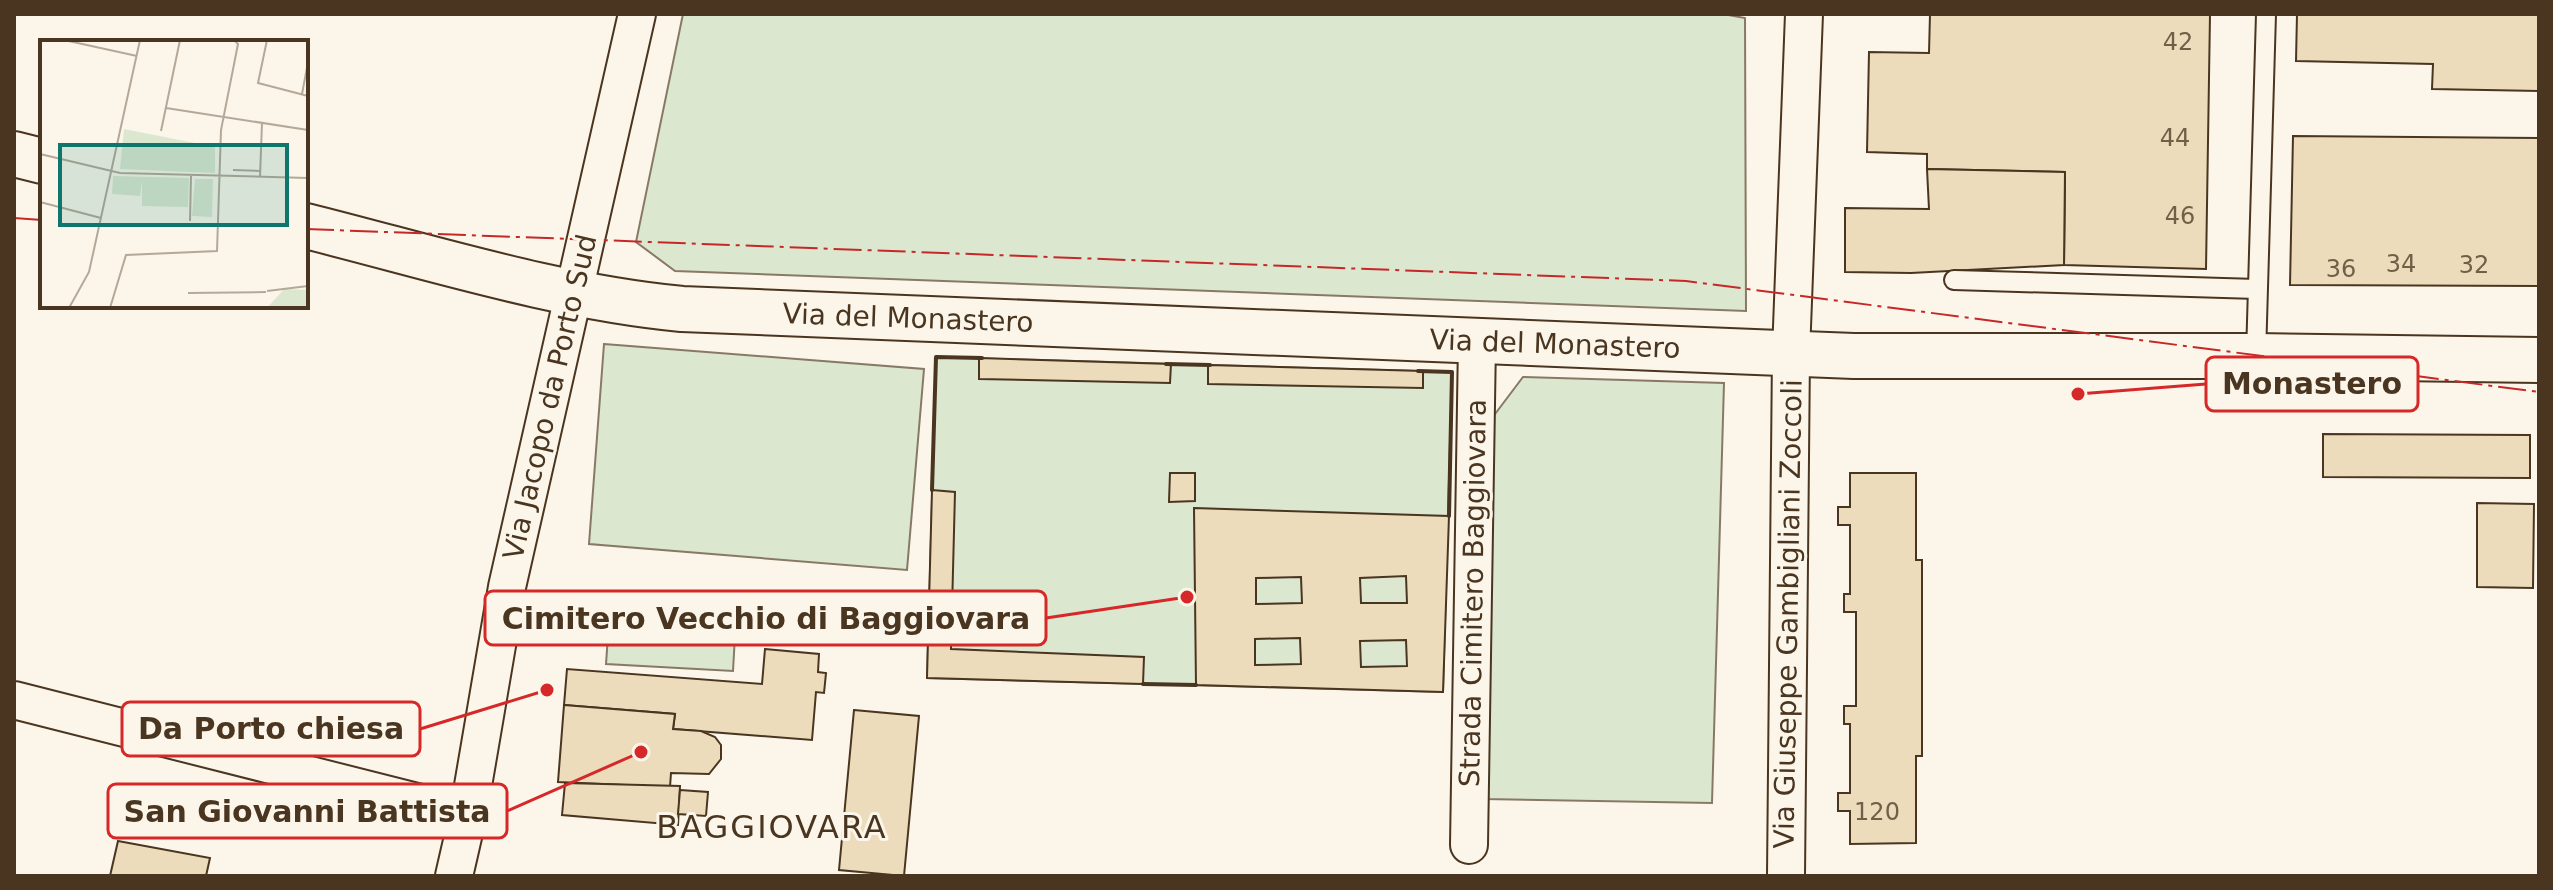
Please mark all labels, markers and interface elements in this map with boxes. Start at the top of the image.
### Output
house number: 42 [2163,28,2193,56]
inset map [40,40,308,308]
house number: 44 [2160,124,2190,152]
house number: 46 [2165,202,2195,230]
street label: Via Jacopo da Porto Sud [496,231,604,563]
house number: 34 [2386,250,2416,278]
house number: 32 [2459,251,2489,279]
house number: 36 [2326,255,2356,283]
street label: Via del Monastero [782,297,1034,339]
street label: Via del Monastero [1429,323,1681,365]
callout: Monastero [2206,357,2418,411]
text: Monastero [2222,366,2402,401]
street label: Via Giuseppe Gambigliani Zoccoli [1767,379,1809,849]
street label: Strada Cimitero Baggiovara [1453,399,1493,787]
callout: Cimitero Vecchio di Baggiovara [485,591,1046,645]
text: Cimitero Vecchio di Baggiovara [502,601,1030,636]
callout: Da Porto chiesa [122,702,420,756]
text: Da Porto chiesa [138,711,404,746]
callout: San Giovanni Battista [108,784,507,838]
text: San Giovanni Battista [124,794,490,829]
house number: 120 [1854,798,1900,826]
district label: BAGGIOVARA [656,808,888,846]

